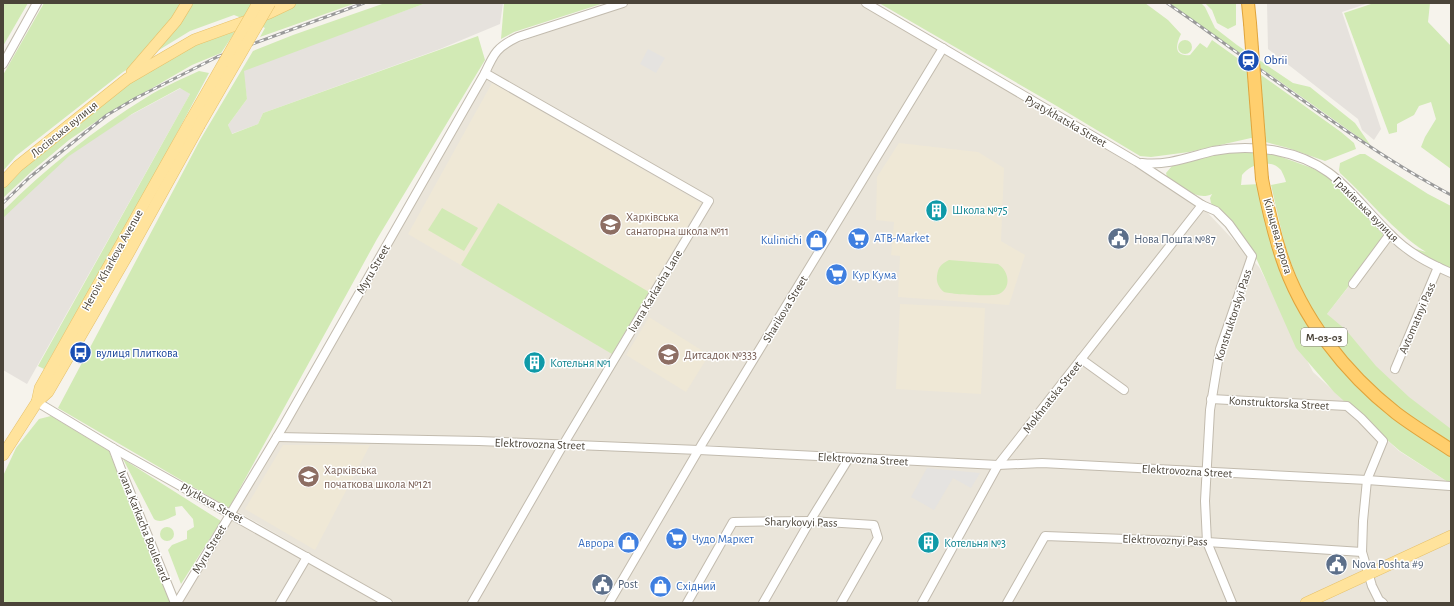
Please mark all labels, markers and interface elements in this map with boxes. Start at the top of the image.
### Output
station icon: Obrii [1235,47,1261,73]
place label: Obrii [1264,54,1287,66]
street label: Pyatykhatska Street [1023,93,1109,150]
street label: Лосівська вулиця [28,98,100,160]
street label: Граківська вулиця [1330,174,1401,245]
building icon: Школа №75 [924,197,950,223]
street label: Кільцева дорога [1261,197,1295,276]
place label: Школа №75 [952,204,1008,216]
street label: Heroiv Kharkova Avenue [79,207,145,313]
school or university icon: Харківська санаторна школа №11 [597,211,623,237]
place label: Харківська санаторна школа №11 [626,211,729,237]
supermarket icon: ATB-Market [846,225,872,251]
public building icon: Нова Пошта №87 [1106,226,1132,252]
shop icon: Kulinichi [804,227,830,253]
place label: ATB-Market [874,232,929,244]
place label: Нова Пошта №87 [1134,233,1216,245]
place label: Kulinichi [761,234,802,246]
street label: Myru Street [354,242,393,296]
street label: Ivana Karkacha Lane [626,248,684,334]
supermarket icon: Кур Кума [823,262,849,288]
street label: Konstruktorskyi Pass [1213,268,1254,363]
place label: Кур Кума [852,269,897,282]
street label: Sharikova Street [760,273,810,345]
street label: Avtomatnyi Pass [1397,280,1438,356]
road number: М-03-03 [1301,328,1347,346]
bus stop icon: вулиця Плиткова [68,340,94,366]
school or university icon: Дитсадок №333 [655,342,681,368]
place label: вулиця Плиткова [96,347,179,360]
place label: Дитсадок №333 [684,349,757,361]
building icon: Котельня №1 [521,350,547,376]
place label: Котельня №1 [550,357,611,369]
street label: Mokhnatska Street [1020,359,1084,435]
street label: Konstruktorska Street [1228,394,1330,412]
street label: Elektrovozna Street [494,436,586,452]
street label: Elektrovozna Street [817,451,909,467]
street label: Elektrovozna Street [1141,463,1233,479]
school or university icon: Харківська початкова школа №121 [296,464,322,490]
place label: Харківська початкова школа №121 [324,464,432,490]
street label: Ivana Karkacha Boulevard [116,469,172,583]
street label: Plytkova Street [178,481,246,526]
street label: Sharykovyi Pass [764,515,837,530]
street label: Myru Street [190,522,229,576]
supermarket icon: Чудо Маркет [664,526,690,552]
shop icon: Аврора [616,530,642,556]
building icon: Котельня №3 [916,530,942,556]
place label: Чудо Маркет [692,533,754,546]
street label: Elektrovoznyi Pass [1122,533,1208,548]
place label: Аврора [578,537,615,549]
place label: Котельня №3 [944,537,1006,549]
public building icon: Nova Poshta #9 [1324,551,1350,577]
place label: Nova Poshta #9 [1352,558,1424,570]
public building icon: Post [589,571,615,597]
shop icon: Східний [647,573,673,599]
place label: Post [618,578,638,590]
place label: Східний [676,580,716,592]

